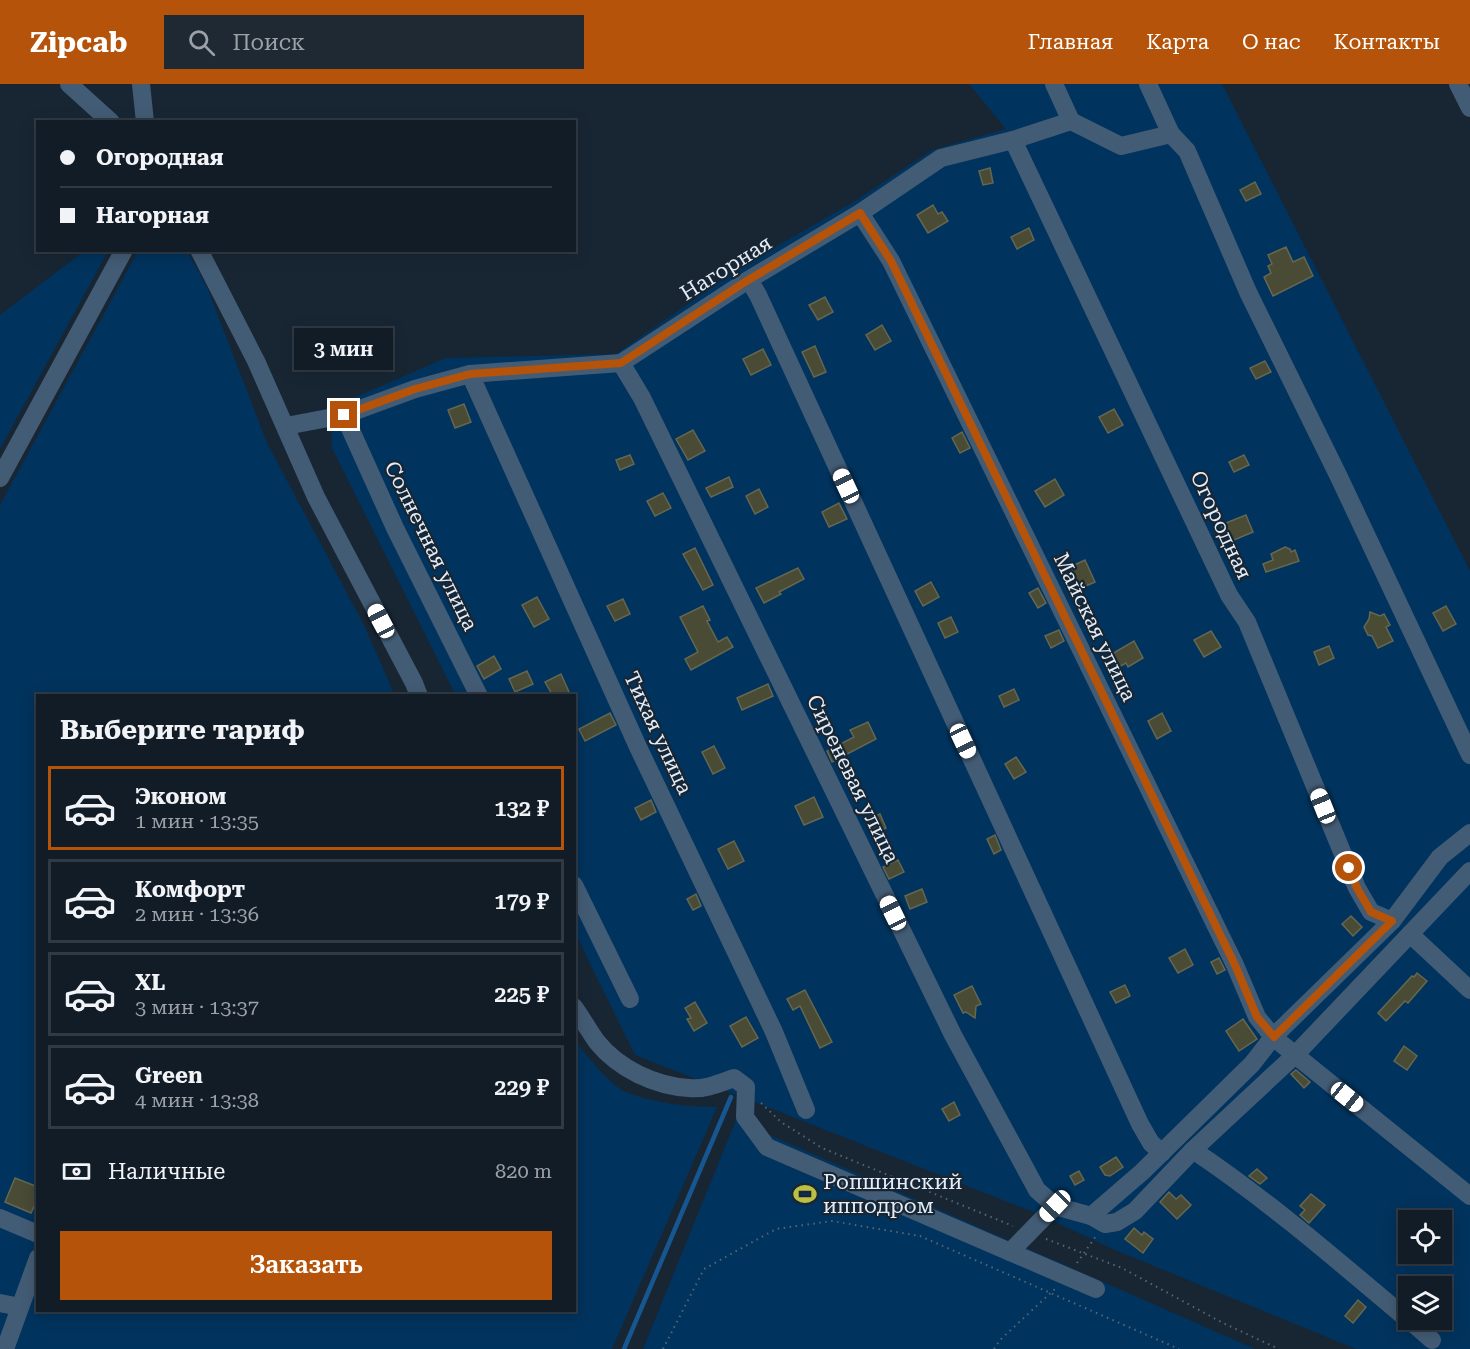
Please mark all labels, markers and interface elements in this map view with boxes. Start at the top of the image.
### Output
search box [164,15,584,69]
text: Zipcab [30,26,128,59]
icon: search [185,26,218,59]
text: Поиск [233,30,305,55]
text: Главная [1028,30,1113,54]
text: Карта [1146,30,1209,54]
text: О нас [1242,30,1301,54]
text: Контакты [1334,30,1440,54]
text: Огородная [96,145,224,170]
text: Нагорная [96,203,209,228]
street label: Нагорная [676,231,776,305]
callout: 3 мин [294,328,394,370]
text: 3 мин [314,337,373,361]
route end [330,401,357,428]
street label: Солнечная улица [380,457,483,635]
car [830,466,862,506]
street label: Огородная [1185,467,1257,583]
street label: Майская улица [1049,549,1142,706]
car [365,601,397,641]
street label: Тихая улица [619,668,697,799]
street label: Сиреневая улица [802,691,904,868]
text: Выберите тариф [60,714,305,746]
car [947,721,979,761]
icon: car [63,781,117,835]
text: Эконом [135,784,226,809]
car [1308,786,1338,826]
text: 132 ₽ [494,796,549,821]
text: 1 мин · 13:35 [135,809,259,833]
route start [1335,854,1362,881]
icon: car [63,874,117,928]
text: Комфорт [135,877,245,902]
text: 179 ₽ [494,889,549,914]
car [877,893,909,933]
text: 2 мин · 13:36 [135,902,259,926]
icon: car [63,967,117,1021]
text: XL [135,970,165,995]
text: 225 ₽ [494,982,549,1007]
text: 3 мин · 13:37 [135,995,259,1019]
icon: car [63,1060,117,1114]
text: Green [135,1063,203,1088]
text: 229 ₽ [494,1075,549,1100]
car [1327,1079,1367,1115]
text: 4 мин · 13:38 [135,1088,259,1112]
icon: cash [60,1155,93,1188]
text: Наличные [108,1159,225,1184]
text: 820 m [495,1159,552,1183]
place label: Ропшинский ипподром [823,1170,962,1218]
sports icon: Ропшинский ипподром [792,1181,818,1207]
car [1036,1187,1074,1225]
map controls [1398,1210,1452,1330]
button: locate [1398,1210,1452,1264]
button: Заказать [60,1231,552,1300]
button: layers [1398,1276,1452,1330]

